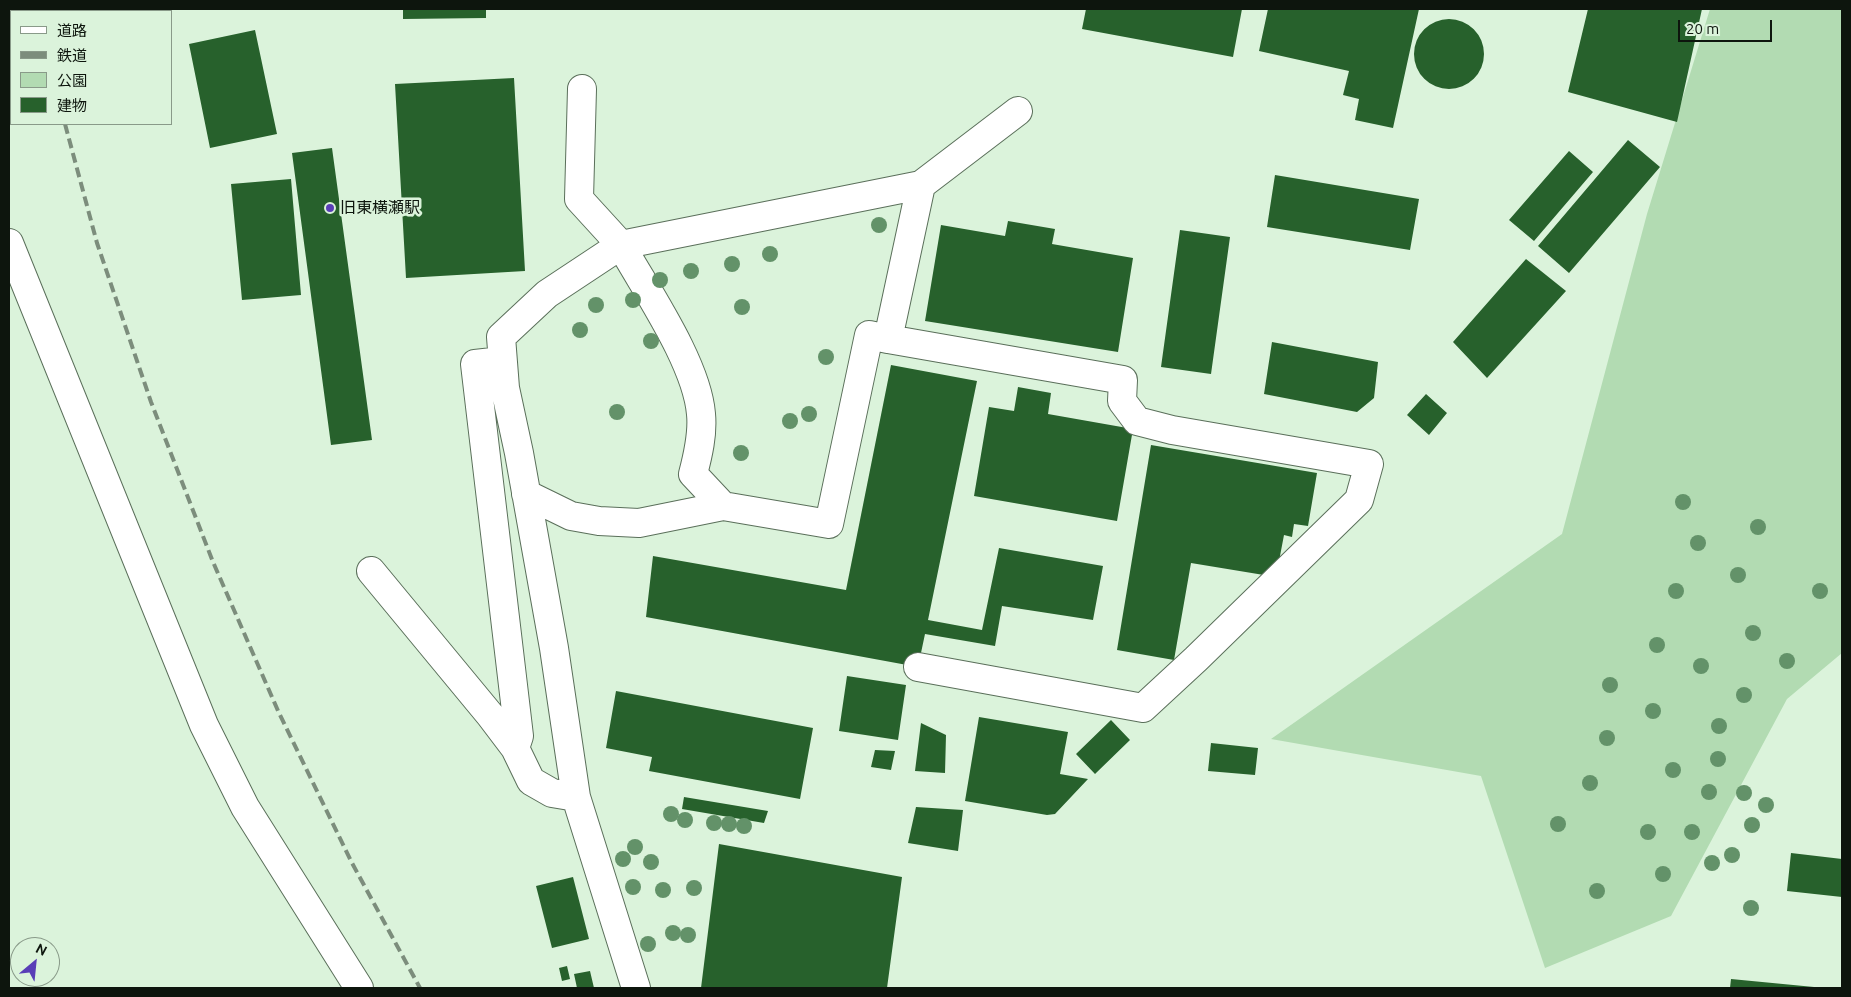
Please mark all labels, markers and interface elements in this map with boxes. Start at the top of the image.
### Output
legend [10,10,172,125]
scale bar [1681,10,1775,42]
text: 20 m [1686,20,1719,37]
text: 道路 [57,22,87,39]
text: 鉄道 [57,47,87,64]
text: 公園 [57,72,87,89]
text: 建物 [57,97,87,114]
place label: 旧東横瀬駅 [340,198,420,218]
marker: 旧東横瀬駅 [324,202,336,214]
north arrow [10,937,60,987]
text: N [33,940,50,959]

